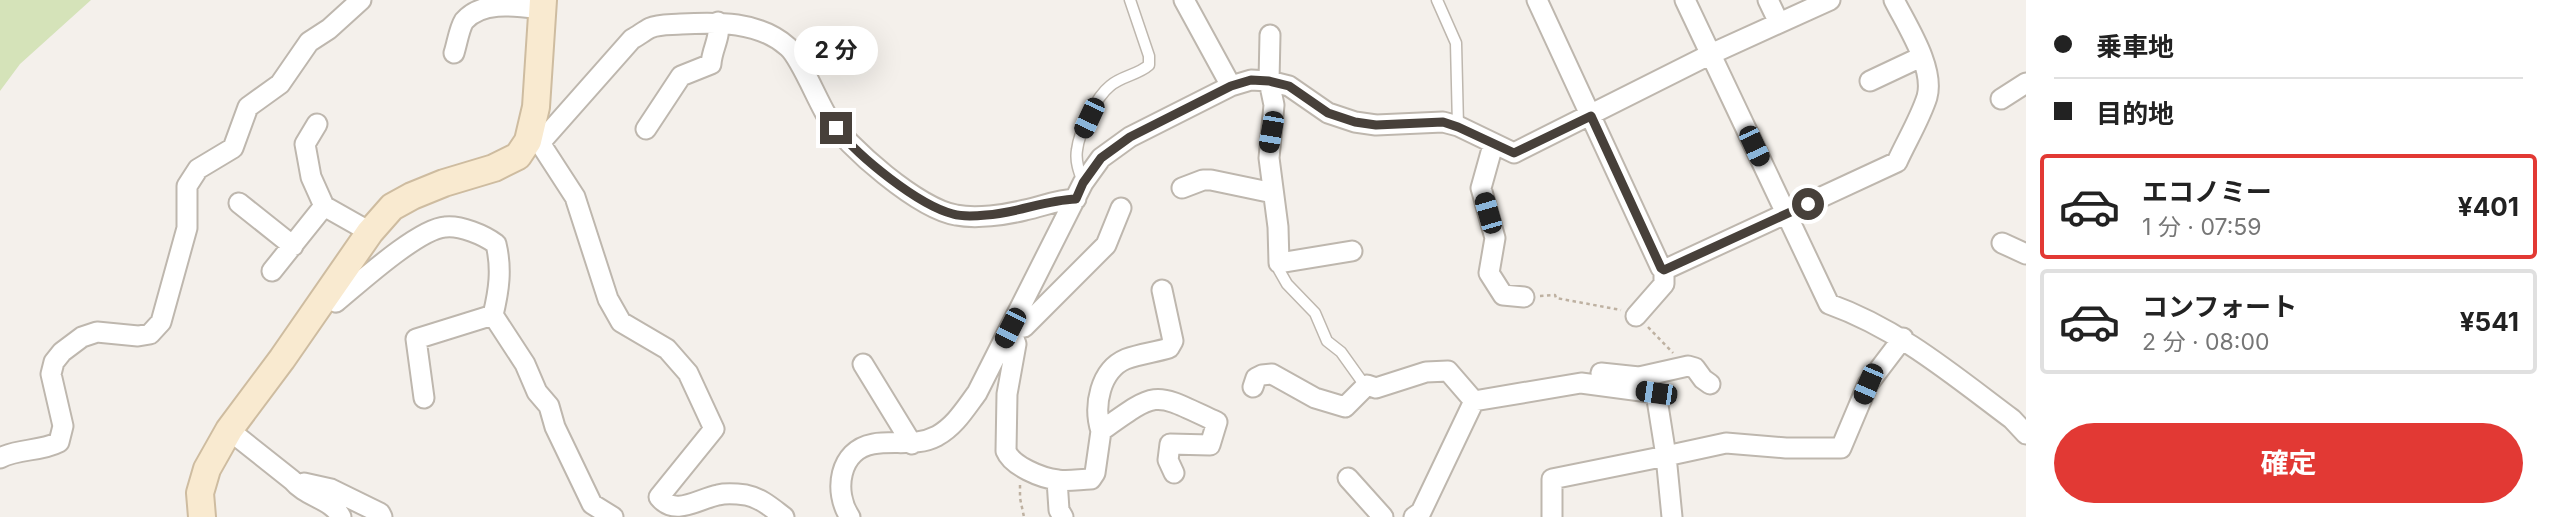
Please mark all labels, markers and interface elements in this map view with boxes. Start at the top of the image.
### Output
callout: 2 分 [794,26,878,76]
text: 乗車地 [2096,31,2174,62]
text: 2 分 [815,36,857,64]
car [1071,95,1108,141]
text: 目的地 [2096,98,2174,129]
car [1258,109,1285,155]
route end [820,112,852,144]
car [1736,123,1773,169]
icon: car [2058,175,2121,238]
text: エコノミー [2142,176,2272,207]
route start [1792,188,1824,220]
car [1473,190,1504,236]
text: ¥401 [2458,191,2519,222]
text: 1 分 · 07:59 [2142,213,2262,241]
icon: car [2058,290,2121,353]
text: コンフォート [2142,291,2297,322]
car [992,305,1029,351]
text: ¥541 [2460,306,2519,337]
text: 2 分 · 08:00 [2142,328,2269,356]
car [1851,361,1886,407]
car [1634,380,1679,406]
button: 確定 [2054,423,2523,503]

